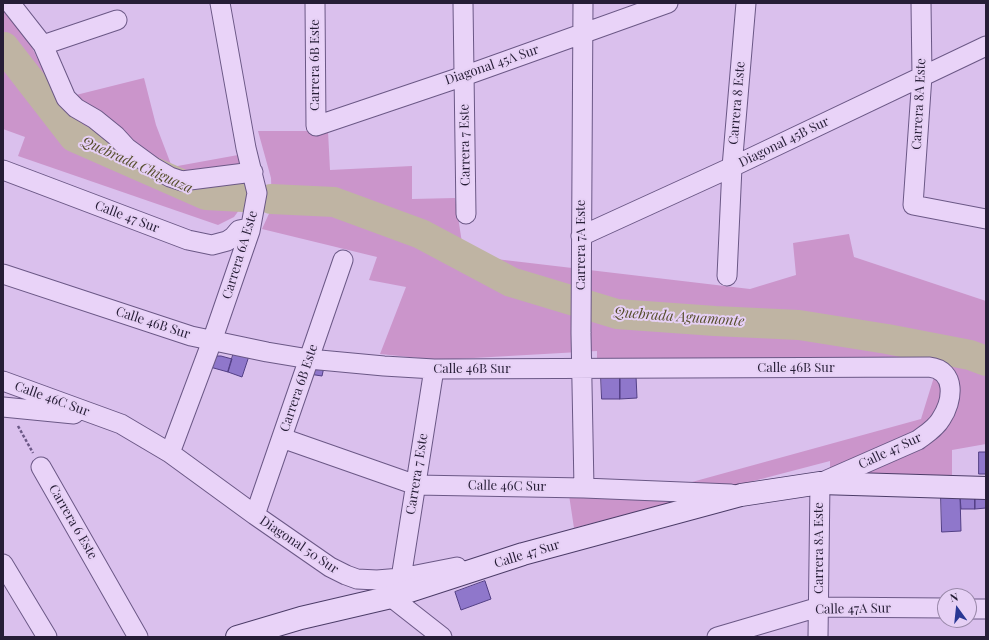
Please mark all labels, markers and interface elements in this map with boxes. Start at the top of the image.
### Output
street label: Carrera 6B Este [307,19,323,111]
street label: Diagonal 45A Sur [443,42,541,88]
street label: Carrera 8A Este [909,58,929,150]
street label: Carrera 8 Este [726,61,748,145]
street label: Carrera 7 Este [456,104,474,186]
street label: Diagonal 45B Sur [736,113,832,171]
water label: Quebrada Chiguaza [79,133,195,197]
street label: Calle 47 Sur [93,198,161,236]
street label: Carrera 7A Este [573,200,589,290]
street label: Carrera 6A Este [219,209,261,301]
street label: Calle 46B Sur [114,304,192,342]
water label: Quebrada Aguamonte [613,304,745,330]
street label: Carrera 6B Este [277,342,321,434]
street label: Calle 46B Sur [757,360,835,376]
street label: Calle 46B Sur [433,361,511,377]
street label: Calle 46C Sur [13,378,91,420]
street label: Calle 47 Sur [856,430,924,472]
street label: Carrera 7 Este [403,432,431,516]
street label: Calle 46C Sur [468,478,546,494]
street label: Carrera 6 Este [45,482,101,562]
street label: Carrera 8A Este [811,502,827,594]
street label: Diagonal 50 Sur [257,513,341,577]
street label: Calle 47 Sur [492,537,562,571]
north arrow [937,588,977,628]
text: N [948,589,960,605]
street label: Calle 47A Sur [815,601,891,617]

